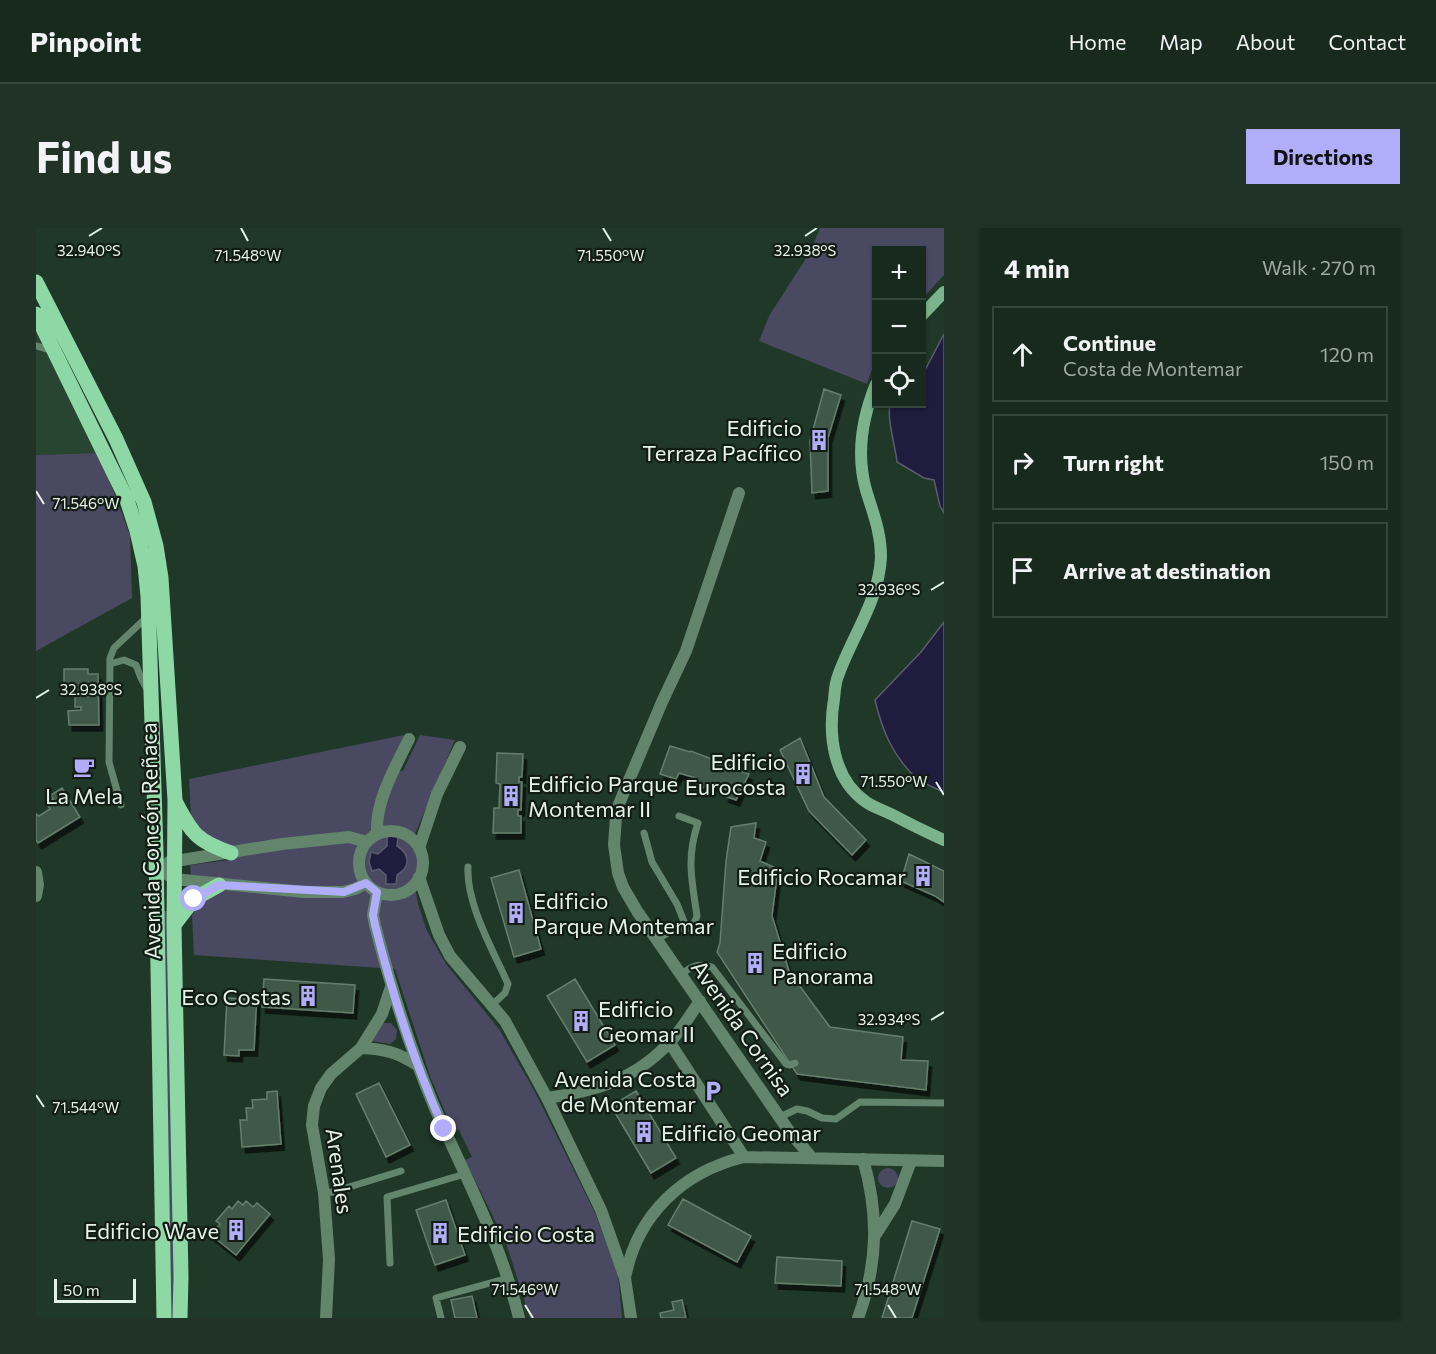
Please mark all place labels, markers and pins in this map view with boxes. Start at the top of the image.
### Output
place label: Edificio Terraza Pacífico [642,414,802,466]
building icon: Edificio Terraza Pacífico [807,428,831,452]
place label: Edificio Eurocosta [685,748,786,800]
cafe icon: La Mela [72,755,96,779]
building icon: Edificio Eurocosta [791,762,815,786]
place label: Edificio Parque Montemar II [528,770,678,822]
place label: La Mela [45,782,123,809]
building icon: Edificio Parque Montemar II [499,784,523,808]
place label: Edificio Rocamar [737,863,906,890]
building icon: Edificio Rocamar [911,864,935,888]
place label: Edificio Parque Montemar [533,887,715,939]
building icon: Edificio Parque Montemar [504,901,528,925]
place label: Edificio Panorama [772,937,874,989]
building icon: Edificio Panorama [743,951,767,975]
place label: Eco Costas [181,983,291,1010]
building icon: Eco Costas [296,984,320,1008]
place label: Edificio Geomar II [598,995,695,1047]
building icon: Edificio Geomar II [569,1009,593,1033]
place label: Avenida Costa de Montemar [554,1065,696,1117]
parking icon: Avenida Costa de Montemar [701,1079,725,1103]
place label: Edificio Geomar [661,1119,821,1146]
building icon: Edificio Geomar [632,1120,656,1144]
place label: Edificio Wave [84,1217,219,1244]
building icon: Edificio Wave [224,1218,248,1242]
place label: Edificio Costa [457,1220,595,1247]
building icon: Edificio Costa [428,1221,452,1245]

